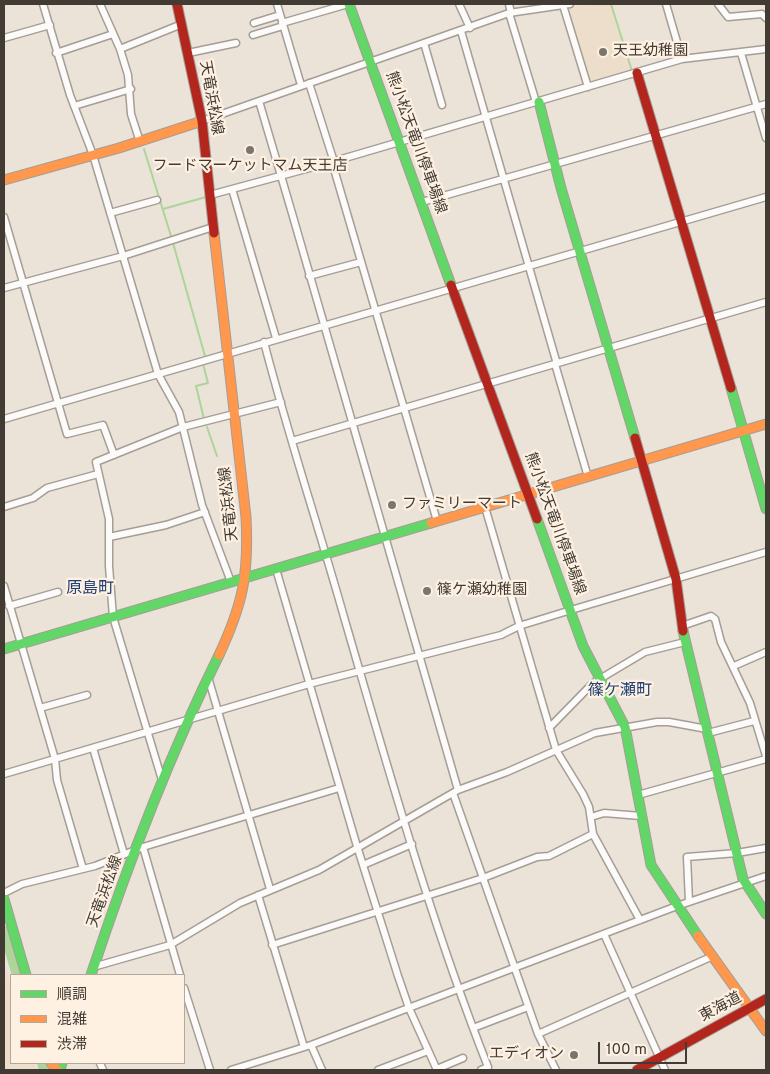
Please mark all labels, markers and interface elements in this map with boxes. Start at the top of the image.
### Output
place label: 天王幼稚園 [613,43,688,61]
marker: 天王幼稚園 [597,46,609,58]
street label: 天竜浜松線 [195,60,225,136]
street label: 熊小松天竜川停車場線 [381,69,449,217]
marker: フードマーケットマム天王店 [244,144,256,156]
place label: フードマーケットマム天王店 [153,158,347,176]
street label: 熊小松天竜川停車場線 [520,450,588,598]
street label: 天竜浜松線 [217,466,243,542]
place label: ファミリーマート [402,496,522,514]
marker: ファミリーマート [386,499,398,511]
district label: 原島町 [66,580,114,600]
place label: 篠ケ瀬幼稚園 [437,582,527,600]
marker: 篠ケ瀬幼稚園 [421,585,433,597]
district label: 篠ケ瀬町 [588,682,652,702]
street label: 天竜浜松線 [85,854,127,930]
legend [10,974,185,1064]
text: 順調 [57,986,87,1005]
street label: 東海道 [697,989,745,1027]
text: 混雑 [57,1011,87,1030]
scale bar [600,1032,689,1064]
text: 渋滞 [57,1036,87,1055]
text: 100 m [606,1041,647,1060]
place label: エディオン [489,1046,564,1064]
marker: エディオン [568,1049,580,1061]

